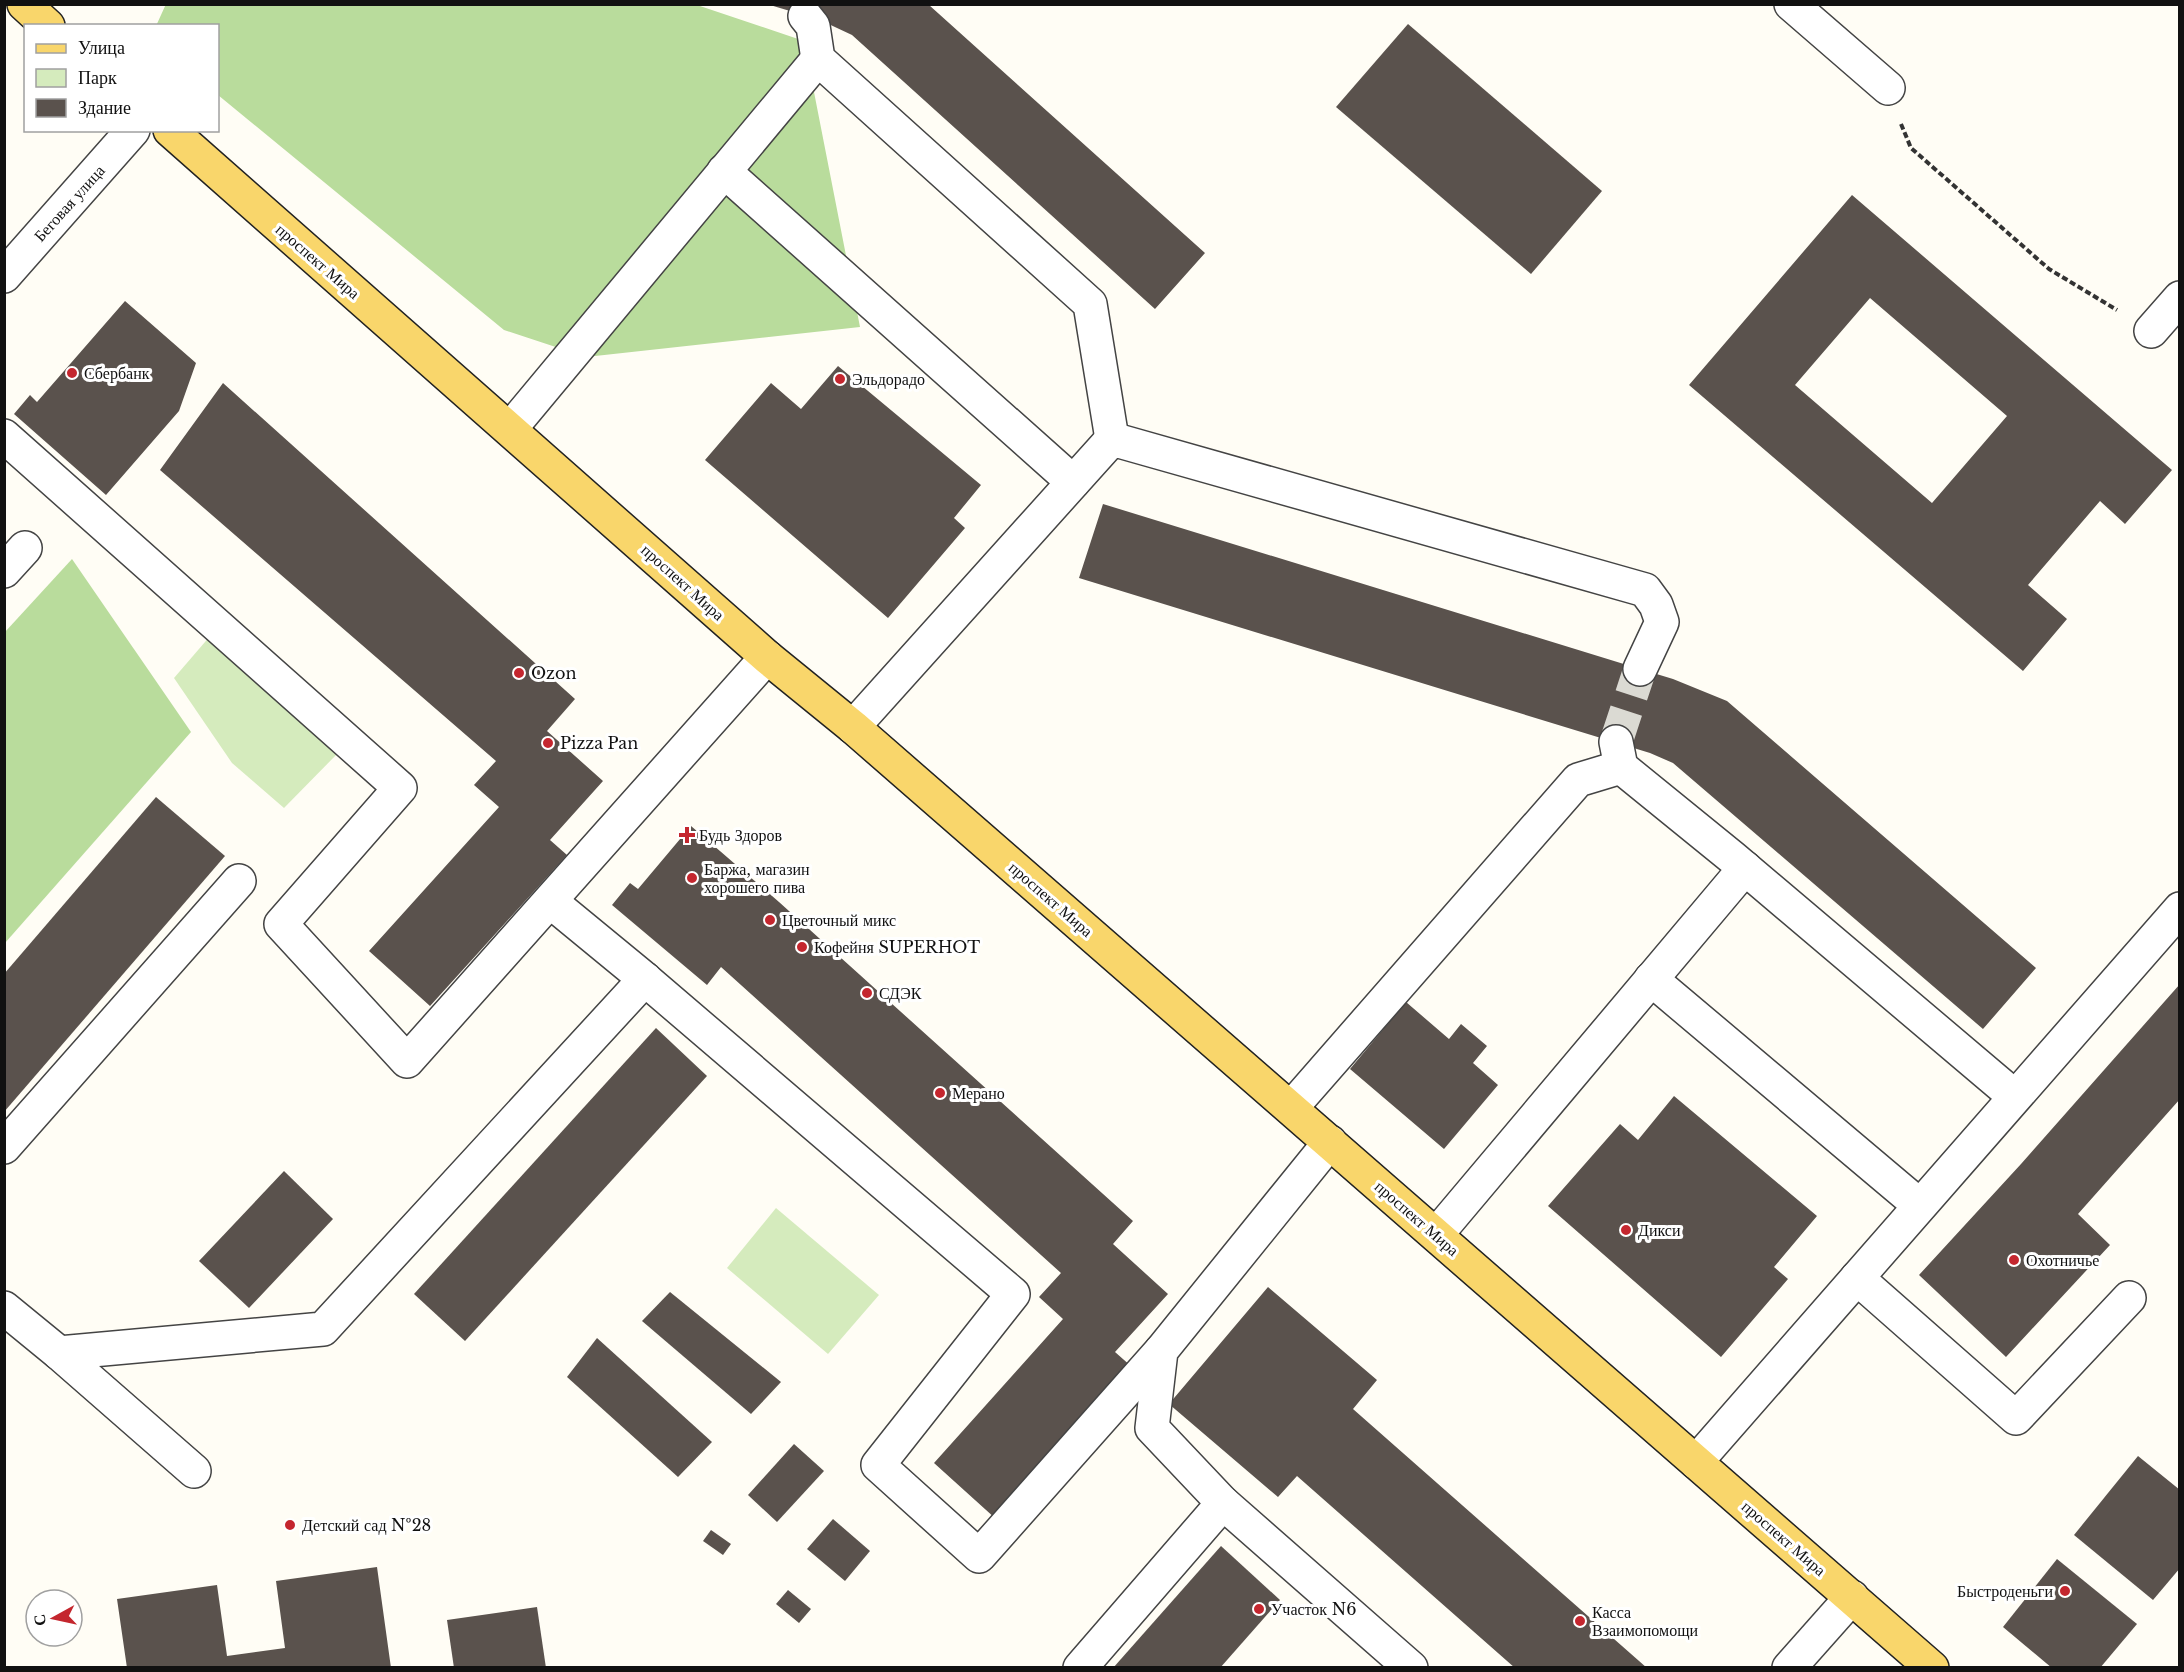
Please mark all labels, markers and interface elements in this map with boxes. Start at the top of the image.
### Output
legend [24,24,219,132]
text: Улица [78,37,125,59]
text: Парк [78,67,117,89]
text: Здание [78,97,131,119]
street label: Беговая улица [29,161,109,245]
street label: проспект Мира [272,219,364,303]
place label: Сбербанк [84,363,150,383]
marker: Сбербанк [65,366,79,380]
place label: Эльдорадо [852,369,925,389]
marker: Эльдорадо [833,372,847,386]
street label: проспект Мира [637,540,729,624]
place label: Ozon [531,663,576,683]
marker: Ozon [512,666,526,680]
place label: Pizza Pan [560,733,638,753]
marker: Pizza Pan [541,736,555,750]
place label: Будь Здоров [699,825,783,845]
marker: Будь Здоров [680,828,694,842]
street label: проспект Мира [1005,857,1097,941]
place label: Баржа, магазин хорошего пива [704,859,810,897]
marker: Баржа, магазин хорошего пива [685,871,699,885]
place label: Цветочный микс [782,910,896,930]
marker: Цветочный микс [763,913,777,927]
place label: Кофейня SUPERHOT [814,937,980,957]
marker: Кофейня SUPERHOT [795,940,809,954]
place label: СДЭК [879,983,922,1003]
marker: СДЭК [860,986,874,1000]
place label: Мерано [952,1083,1005,1103]
marker: Мерано [933,1086,947,1100]
street label: проспект Мира [1371,1176,1463,1260]
place label: Дикси [1638,1220,1681,1240]
marker: Дикси [1619,1223,1633,1237]
place label: Охотничье [2026,1250,2099,1270]
marker: Охотничье [2007,1253,2021,1267]
street label: проспект Мира [1738,1496,1830,1580]
place label: Детский сад №28 [302,1515,431,1535]
marker: Детский сад №28 [283,1518,297,1532]
place label: Быстроденьги [1957,1581,2053,1601]
marker: Быстроденьги [2058,1584,2072,1598]
north arrow [24,1588,84,1648]
place label: Участок N6 [1271,1599,1356,1619]
marker: Участок N6 [1252,1602,1266,1616]
place label: Касса Взаимопомощи [1592,1602,1698,1640]
text: С [28,1613,50,1627]
marker: Касса Взаимопомощи [1573,1614,1587,1628]

